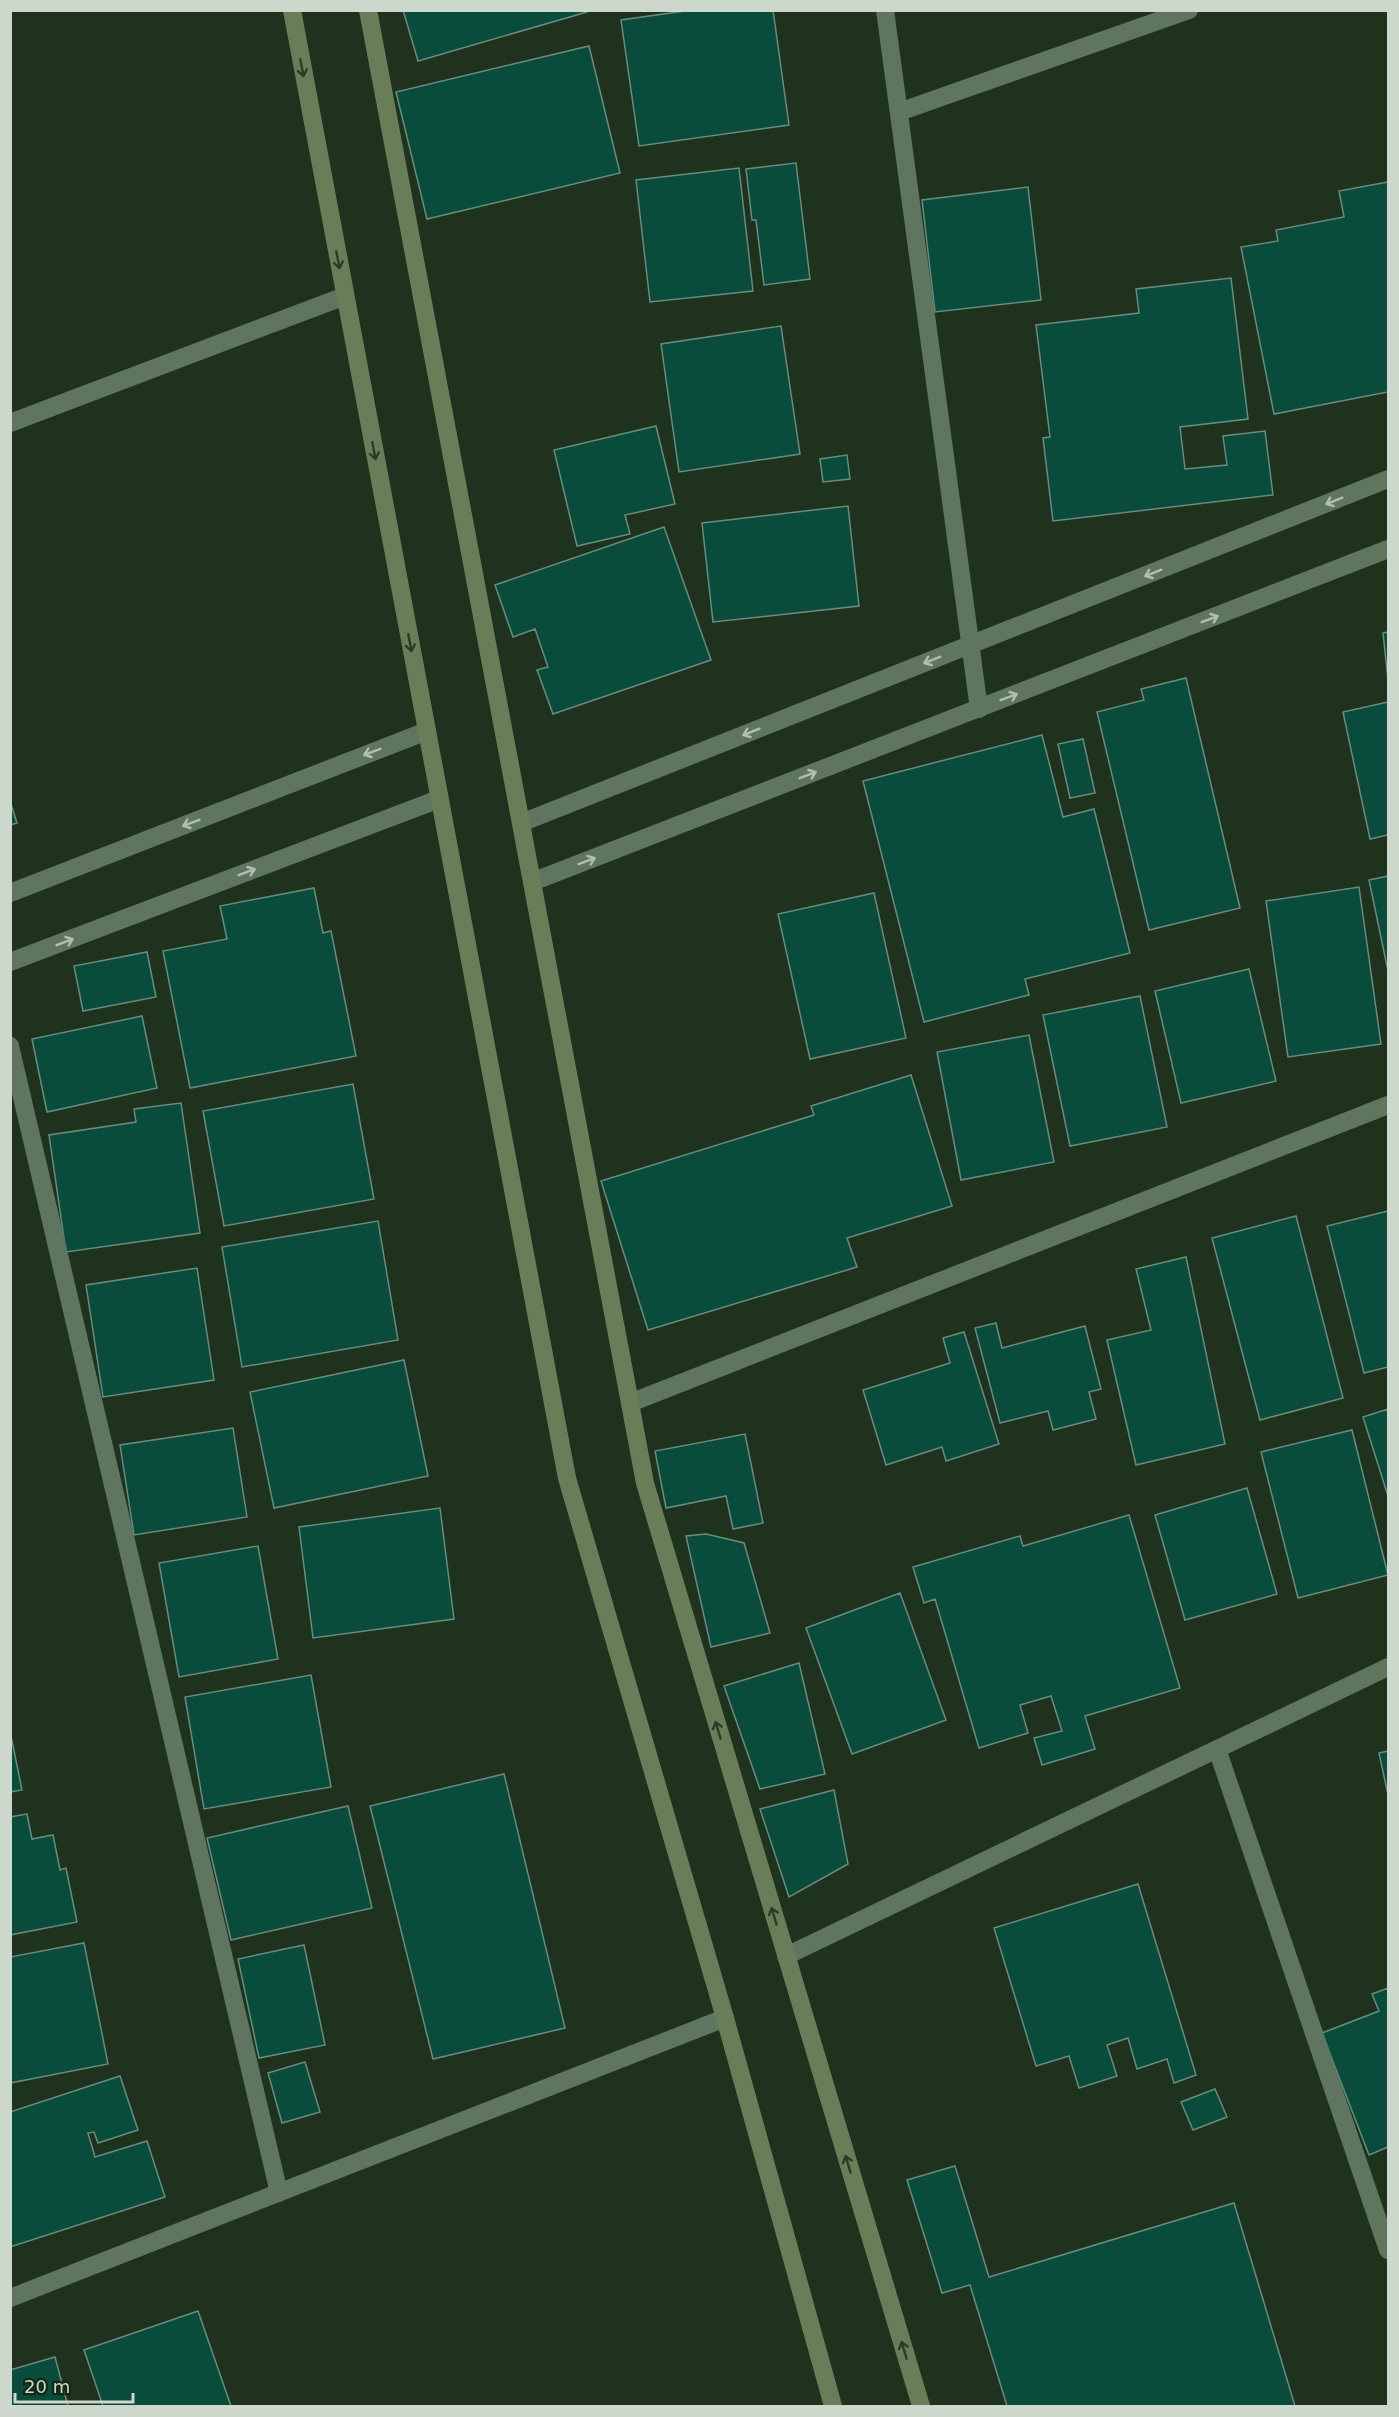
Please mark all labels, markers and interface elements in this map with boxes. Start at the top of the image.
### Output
one-way arrow [297,58,308,77]
one-way arrow [333,249,344,269]
one-way arrow [369,441,380,461]
one-way arrow [1325,496,1344,507]
one-way arrow [1144,568,1163,579]
one-way arrow [1200,612,1219,623]
one-way arrow [405,633,416,652]
one-way arrow [924,655,942,666]
one-way arrow [999,691,1018,702]
one-way arrow [742,727,761,738]
one-way arrow [363,747,382,758]
one-way arrow [798,769,816,780]
one-way arrow [182,818,200,829]
one-way arrow [577,855,595,866]
one-way arrow [238,866,256,877]
one-way arrow [55,935,74,946]
one-way arrow [712,1721,723,1740]
one-way arrow [768,1907,779,1926]
one-way arrow [842,2155,853,2174]
one-way arrow [898,2341,909,2360]
scale bar [15,2366,134,2404]
text: 20 m [24,2376,70,2397]

